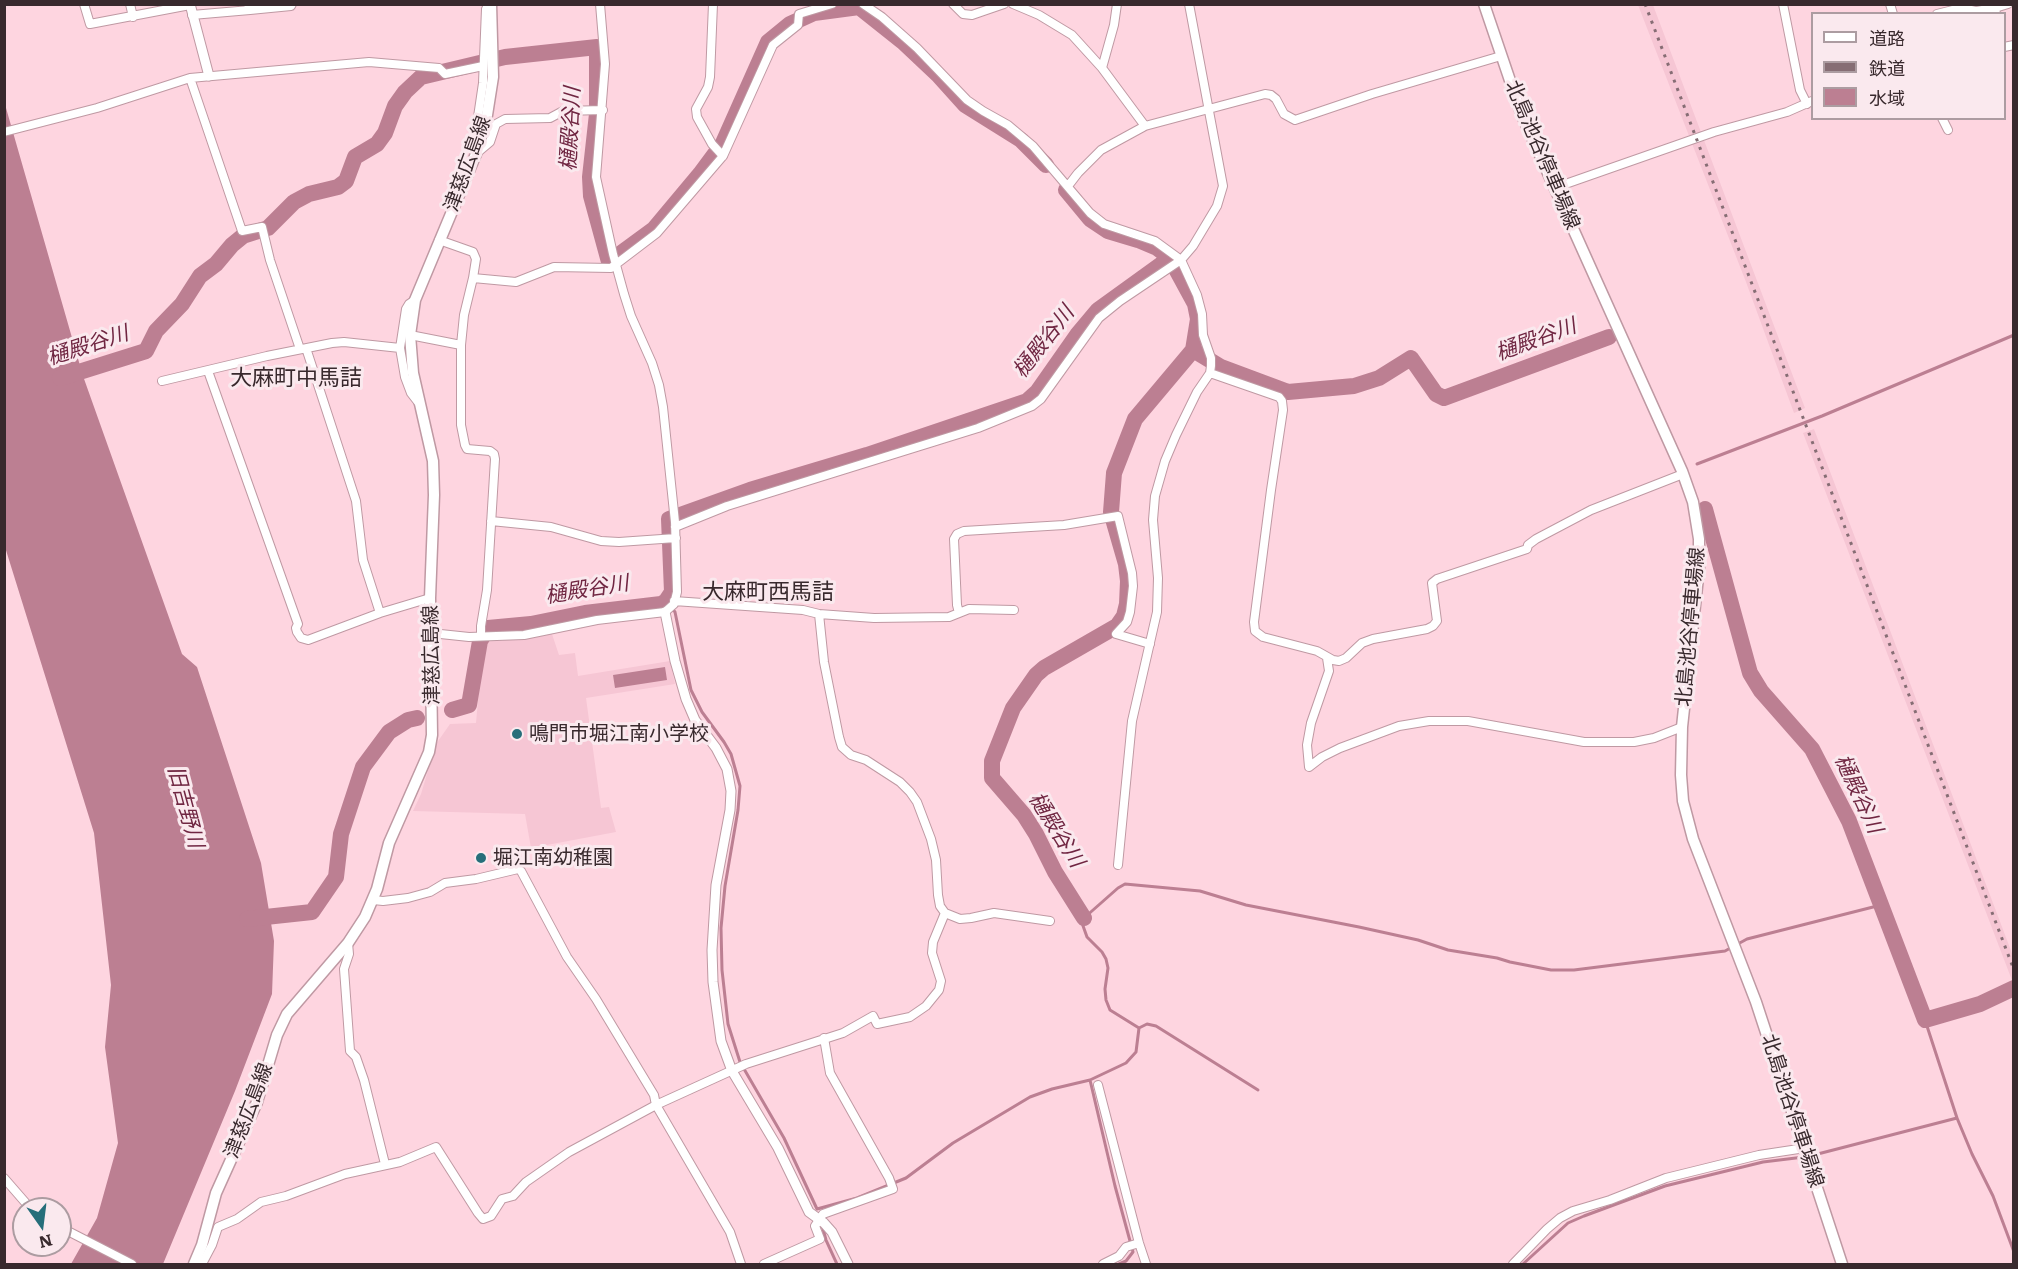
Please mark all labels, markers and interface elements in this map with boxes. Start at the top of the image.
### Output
legend [1811,12,2006,120]
text: 道路 [1869,24,1905,51]
text: 鉄道 [1869,54,1905,81]
street label: 北島池谷停車場線 [1500,77,1584,233]
text: 水域 [1869,84,1905,111]
water label: 樋殿谷川 [556,86,586,172]
street label: 津慈広島線 [440,113,496,215]
water label: 樋殿谷川 [1008,301,1080,383]
water label: 樋殿谷川 [1492,314,1580,366]
water label: 樋殿谷川 [44,321,132,371]
district label: 大麻町中馬詰 [230,366,362,392]
street label: 北島池谷停車場線 [1672,546,1710,708]
water label: 樋殿谷川 [544,571,630,609]
district label: 大麻町西馬詰 [702,580,834,606]
street label: 津慈広島線 [419,605,445,705]
place label: 鳴門市堀江南小学校 [529,722,709,746]
marker: 鳴門市堀江南小学校 [510,727,524,741]
water label: 樋殿谷川 [1829,751,1887,837]
water label: 旧吉野川 [162,763,208,851]
water label: 樋殿谷川 [1023,788,1089,872]
place label: 堀江南幼稚園 [493,846,613,870]
marker: 堀江南幼稚園 [474,851,488,865]
street label: 北島池谷停車場線 [1756,1031,1828,1191]
street label: 津慈広島線 [220,1060,278,1162]
north arrow [12,1197,72,1257]
text: N [36,1229,55,1256]

